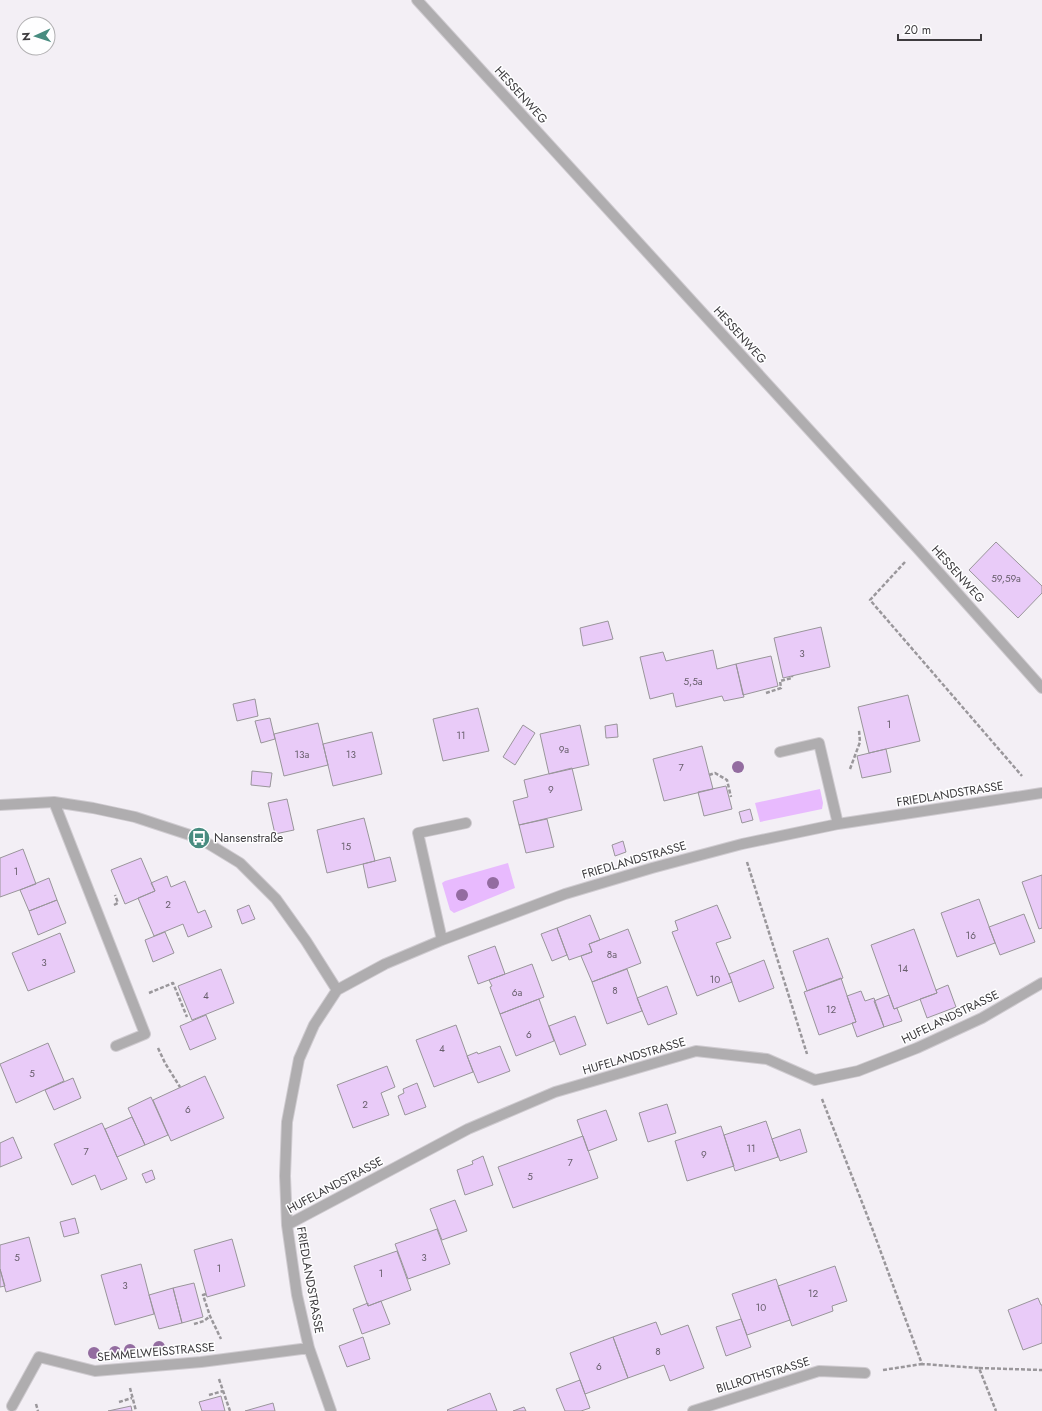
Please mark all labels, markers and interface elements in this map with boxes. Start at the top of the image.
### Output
north arrow [16,16,56,56]
scale bar [898,16,981,42]
text: 20 m [904,21,931,39]
text: N [18,32,34,41]
street label: HESSENWEG [490,62,552,128]
street label: HESSENWEG [709,302,771,368]
street label: HESSENWEG [927,541,989,607]
house number: 59,59a [991,571,1021,586]
house number: 3 [799,646,805,661]
house number: 5,5a [683,674,703,689]
house number: 1 [887,717,891,732]
house number: 11 [457,728,466,743]
house number: 9a [559,742,569,757]
house number: 13a [295,747,310,762]
house number: 13 [346,747,357,762]
house number: 7 [678,760,684,775]
street label: FRIEDLANDSTRASSE [895,777,1005,811]
house number: 9 [548,782,554,797]
bus stop icon: Nansenstraße [186,825,212,851]
place label: Nansenstraße [214,829,283,847]
street label: FRIEDLANDSTRASSE [580,836,688,884]
house number: 15 [341,839,351,854]
house number: 1 [14,864,18,879]
house number: 2 [165,897,171,912]
house number: 16 [966,928,976,943]
house number: 8a [607,947,617,962]
house number: 3 [41,955,47,970]
house number: 14 [898,961,908,976]
house number: 10 [710,972,720,987]
house number: 8 [612,983,618,998]
house number: 6a [512,985,522,1000]
street label: HUFELANDSTRASSE [898,986,1002,1048]
house number: 4 [203,988,209,1003]
house number: 12 [826,1002,836,1017]
house number: 6 [526,1027,532,1042]
street label: HUFELANDSTRASSE [580,1033,688,1079]
house number: 4 [439,1041,445,1056]
house number: 5 [29,1066,35,1081]
house number: 2 [362,1097,368,1112]
house number: 6 [185,1102,191,1117]
house number: 11 [747,1141,756,1156]
house number: 7 [83,1144,89,1159]
house number: 9 [701,1147,707,1162]
street label: HUFELANDSTRASSE [284,1152,386,1218]
house number: 7 [567,1155,573,1170]
house number: 5 [527,1169,533,1184]
street label: FRIEDLANDSTRASSE [292,1225,328,1335]
house number: 5 [14,1250,20,1265]
house number: 3 [421,1250,427,1265]
house number: 1 [217,1261,221,1276]
house number: 1 [379,1266,383,1281]
house number: 3 [122,1278,128,1293]
house number: 12 [808,1286,818,1301]
house number: 10 [756,1300,766,1315]
street label: SEMMELWEISSTRASSE [96,1338,216,1366]
house number: 8 [655,1344,661,1359]
street label: BILLROTHSTRASSE [714,1352,812,1398]
house number: 6 [596,1359,602,1374]

